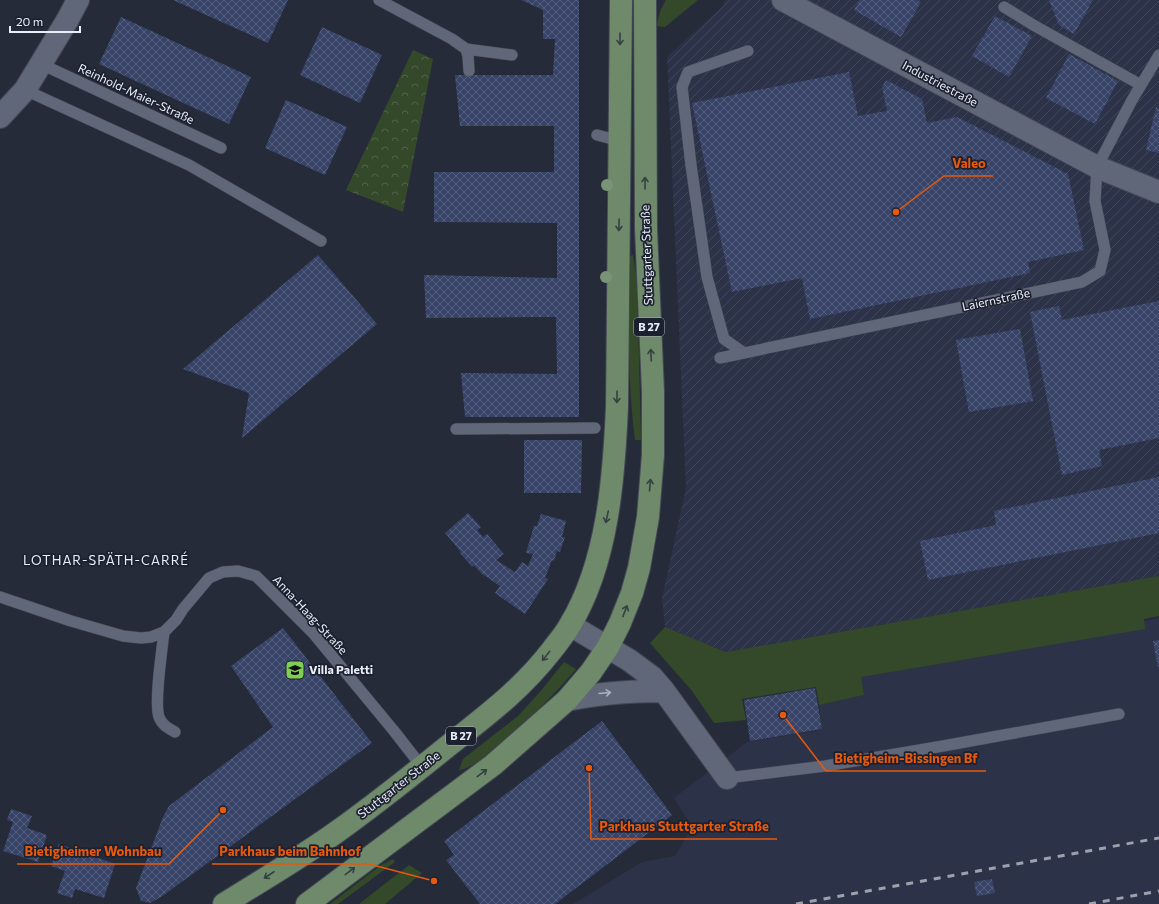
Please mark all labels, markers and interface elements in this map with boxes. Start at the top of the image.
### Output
scale bar [10,8,80,34]
text: 20 m [16,14,43,28]
one-way arrow [616,32,624,45]
street label: Industriestraße [900,57,981,109]
street label: Reinhold-Maier-Straße [76,60,197,126]
callout: Valeo [944,151,993,176]
text: Valeo [952,155,986,171]
one-way arrow [641,177,649,190]
street label: Stuttgarter Straße [637,205,655,306]
one-way arrow [615,218,623,231]
street label: Laiernstraße [961,285,1031,313]
road number: B 27 [634,318,664,336]
one-way arrow [647,349,654,362]
one-way arrow [613,390,621,403]
one-way arrow [647,479,654,492]
one-way arrow [602,510,610,523]
district label: LOTHAR-SPÄTH-CARRÉ [23,551,189,568]
street label: Anna-Haag-Straße [271,572,351,657]
one-way arrow [621,606,629,618]
one-way arrow [542,651,551,662]
school or university icon: Villa Paletti [284,659,306,681]
place label: Villa Paletti [309,662,373,676]
one-way arrow [598,690,611,697]
road number: B 27 [446,727,476,745]
callout: Bietigheim-Bissingen Bf [826,746,986,771]
street label: Stuttgarter Straße [354,748,442,821]
text: Bietigheim-Bissingen Bf [834,750,978,766]
one-way arrow [477,769,488,777]
callout: Parkhaus Stuttgarter Straße [591,814,777,839]
text: Parkhaus Stuttgarter Straße [599,818,769,834]
callout: Bietigheimer Wohnbau [17,839,169,864]
callout: Parkhaus beim Bahnhof [212,839,369,864]
text: Bietigheimer Wohnbau [25,843,161,859]
text: Parkhaus beim Bahnhof [219,843,361,859]
one-way arrow [344,867,355,876]
one-way arrow [263,872,275,880]

